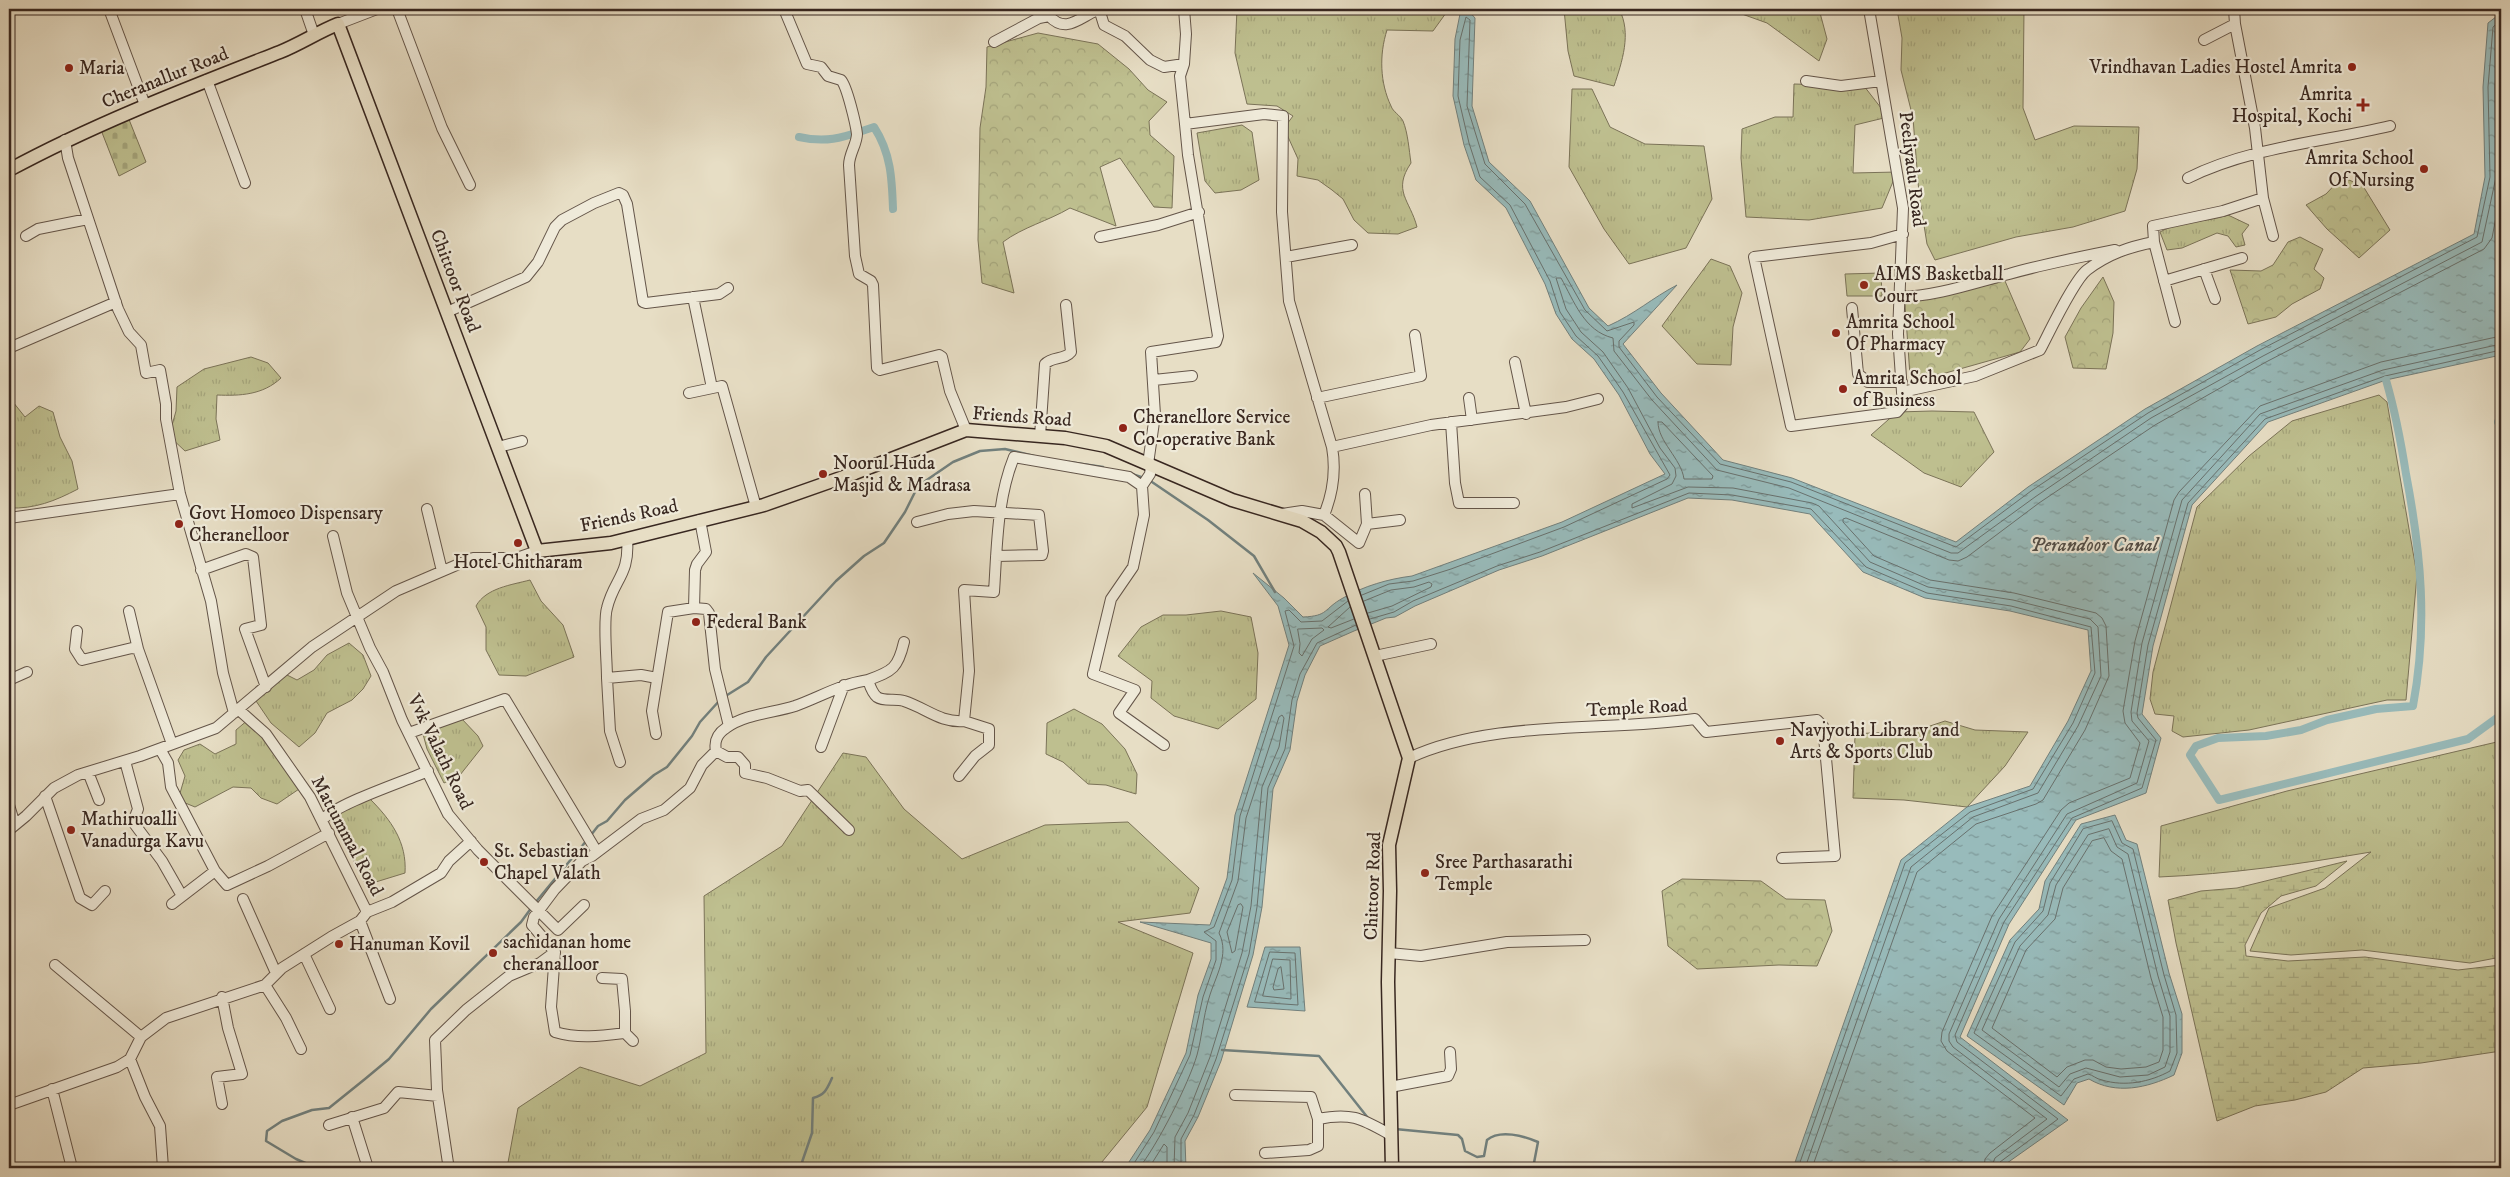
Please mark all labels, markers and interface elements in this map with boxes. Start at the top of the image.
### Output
street label: Cheranallur Road [98,42,232,114]
place label: Vrindhavan Ladies Hostel Amrita [2088,56,2342,79]
place label: Maria [79,57,124,80]
marker: Vrindhavan Ladies Hostel Amrita [2346,61,2358,73]
marker: Maria [63,62,75,74]
place label: Amrita Hospital, Kochi [2232,83,2352,128]
marker: Amrita Hospital, Kochi [2356,98,2370,112]
street label: Peeliyadu Road [1894,110,1931,229]
place label: Amrita School Of Nursing [2305,147,2415,192]
marker: Amrita School Of Nursing [2418,163,2430,175]
street label: Chittoor Road [425,226,485,336]
place label: AIMS Basketball Court [1874,263,2004,308]
marker: AIMS Basketball Court [1858,279,1870,291]
place label: Amrita School Of Pharmacy [1846,311,1955,356]
marker: Amrita School Of Pharmacy [1830,327,1842,339]
place label: Amrita School of Business [1853,367,1962,412]
marker: Amrita School of Business [1837,383,1849,395]
street label: Friends Road [971,402,1073,432]
place label: Cheranellore Service Co-operative Bank [1133,406,1290,451]
marker: Cheranellore Service Co-operative Bank [1117,422,1129,434]
place label: Noorul Huda Masjid & Madrasa [833,452,971,497]
marker: Noorul Huda Masjid & Madrasa [817,468,829,480]
street label: Friends Road [578,494,681,538]
place label: Govt Homoeo Dispensary Cheranelloor [189,502,384,547]
marker: Govt Homoeo Dispensary Cheranelloor [173,518,185,530]
water label: Perandoor Canal [2030,533,2160,558]
marker: Hotel Chitharam [512,537,524,549]
place label: Hotel Chitharam [453,551,583,574]
place label: Federal Bank [706,611,807,634]
marker: Federal Bank [690,616,702,628]
street label: Vvk Valath Road [402,690,478,814]
street label: Temple Road [1586,694,1689,722]
place label: Navjyothi Library and Arts & Sports Club [1790,719,1960,764]
marker: Navjyothi Library and Arts & Sports Club [1774,735,1786,747]
street label: Mattummal Road [306,772,389,900]
place label: Mathiruoalli Vanadurga Kavu [80,808,204,853]
marker: Mathiruoalli Vanadurga Kavu [65,824,77,836]
street label: Chittoor Road [1360,831,1386,941]
place label: St. Sebastian Chapel Valath [494,840,601,885]
place label: Sree Parthasarathi Temple [1435,851,1573,896]
marker: St. Sebastian Chapel Valath [478,856,490,868]
marker: Sree Parthasarathi Temple [1419,867,1431,879]
place label: sachidanan home cheranalloor [503,931,631,976]
place label: Hanuman Kovil [349,933,470,956]
marker: Hanuman Kovil [333,938,345,950]
marker: sachidanan home cheranalloor [487,947,499,959]

